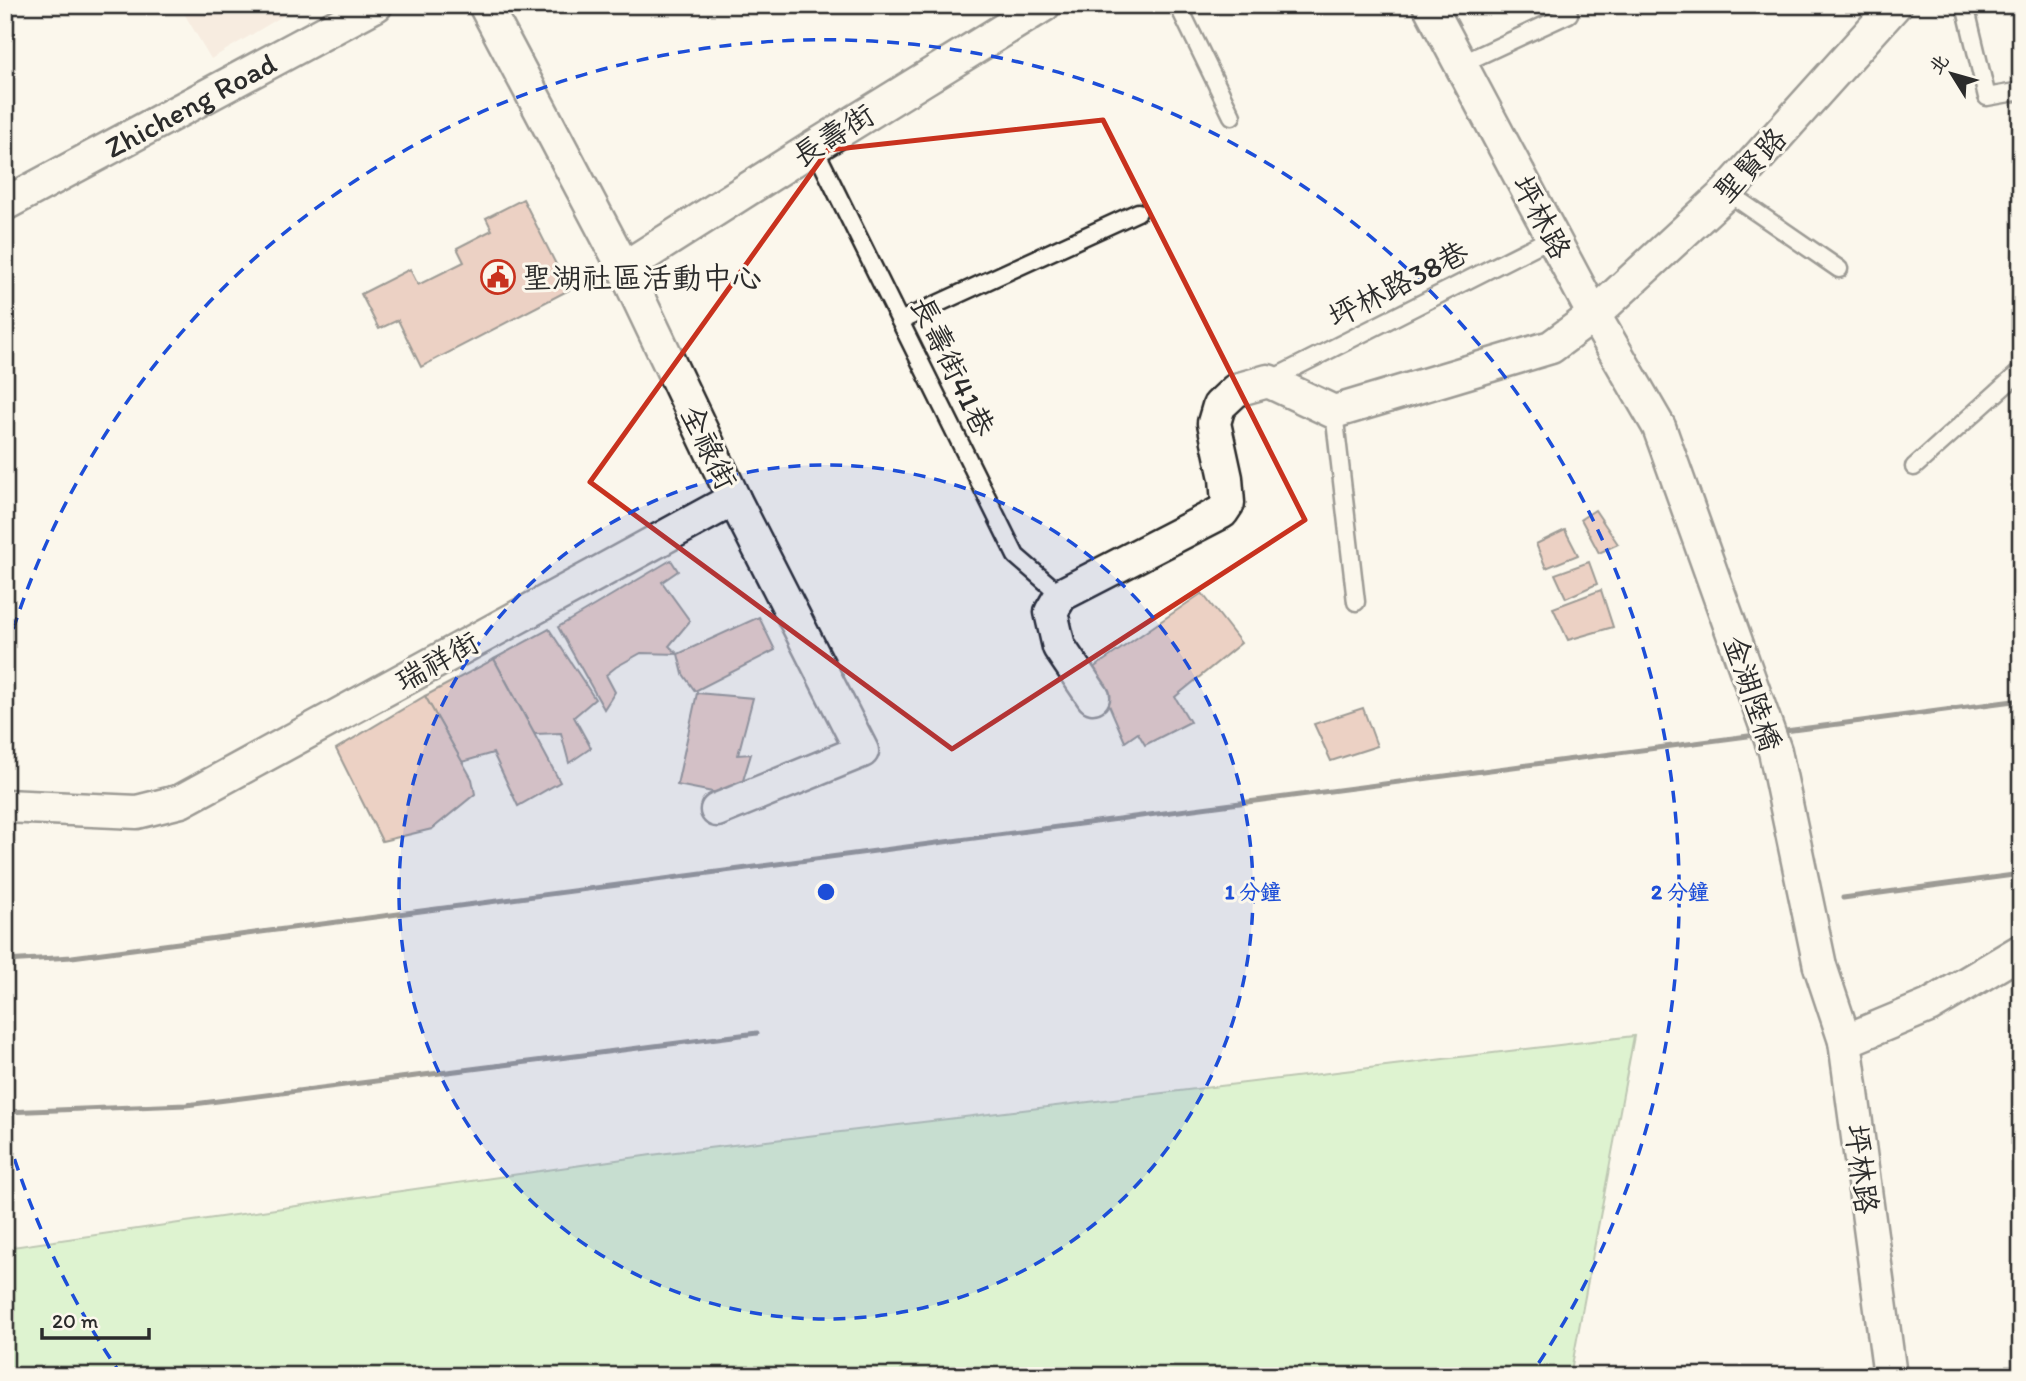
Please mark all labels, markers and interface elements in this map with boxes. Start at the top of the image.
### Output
north arrow [1918,38,1988,108]
street label: Zhicheng Road [98,44,282,166]
text: 北 [1924,50,1954,79]
street label: 長壽街 [785,95,881,175]
street label: 聖賢路 [1706,119,1794,211]
street label: 坪林路 [1505,169,1579,265]
street label: 坪林路38巷 [1322,233,1474,335]
public building icon: 聖湖社區活動中心 [479,258,517,296]
place label: 聖湖社區活動中心 [522,259,762,296]
street label: 長壽街41巷 [903,290,1003,442]
street label: 全祿街 [673,398,745,496]
street label: 瑞祥街 [389,623,485,699]
street label: 金湖陸橋 [1716,630,1790,756]
text: 1 分鐘 [1225,879,1281,904]
text: 2 分鐘 [1651,879,1709,904]
centre of rings [814,880,838,904]
street label: 坪林路 [1838,1122,1886,1216]
scale bar [42,1297,149,1341]
text: 20 m [52,1308,99,1333]

